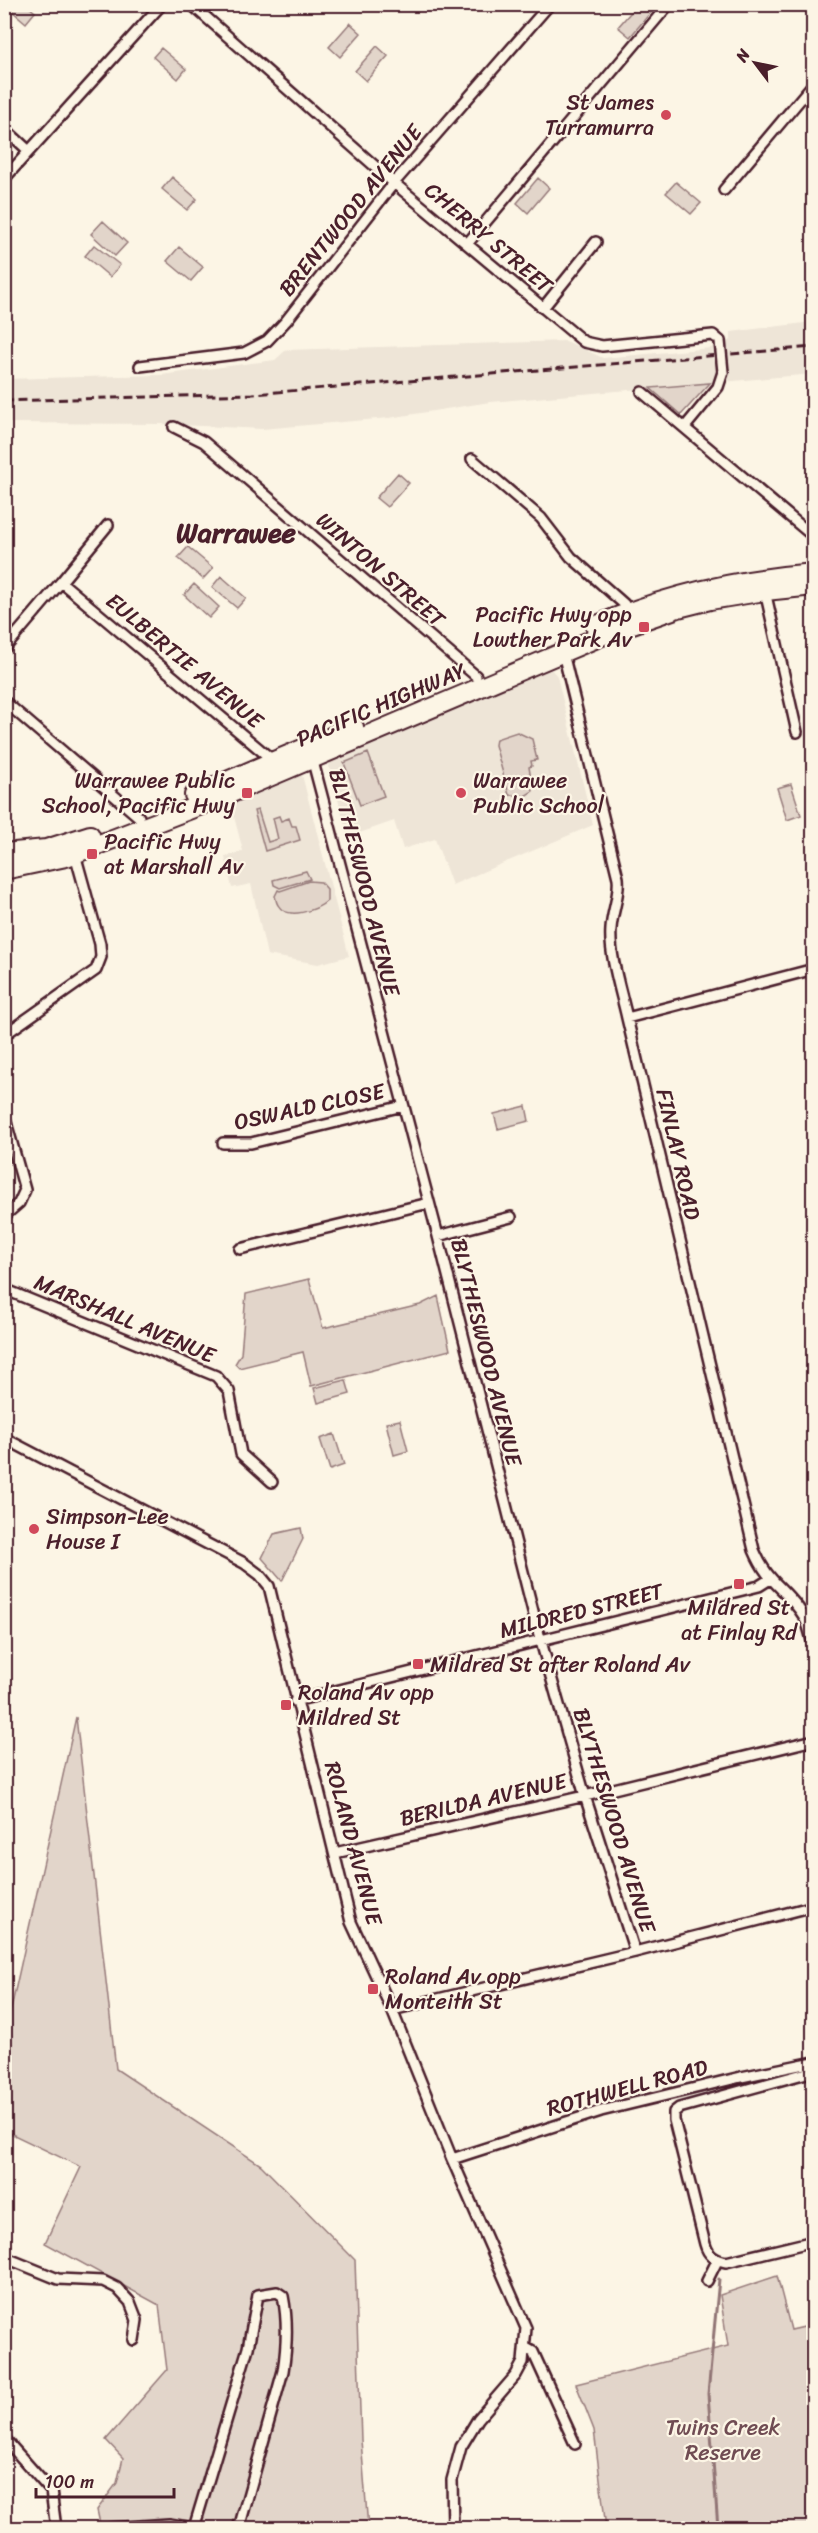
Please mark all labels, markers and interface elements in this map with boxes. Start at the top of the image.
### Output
north arrow [725,33,785,93]
text: N [727,42,758,69]
place label: St James Turramurra [545,83,654,147]
marker: St James Turramurra [659,108,673,122]
street label: BRENTWOOD AVENUE [268,114,434,305]
street label: CHERRY STREET [415,171,563,304]
street label: WINTON STREET [307,502,455,638]
district label: Warrawee [176,508,297,557]
street label: EULBERTIE AVENUE [97,582,274,740]
place label: Pacific Hwy opp Lowther Park Av [473,595,634,659]
marker: Pacific Hwy opp Lowther Park Av [637,620,651,634]
street label: PACIFIC HIGHWAY [290,651,473,758]
place label: Warrawee Public School, Pacific Hwy [42,761,236,825]
place label: Warrawee Public School [473,761,605,825]
street label: BLYTHESWOOD AVENUE [317,764,412,1002]
marker: Warrawee Public School, Pacific Hwy [240,786,254,800]
marker: Warrawee Public School [454,786,468,800]
place label: Pacific Hwy at Marshall Av [104,822,245,886]
marker: Pacific Hwy at Marshall Av [85,847,99,861]
street label: OSWALD CLOSE [230,1071,390,1141]
street label: FINLAY ROAD [644,1085,713,1224]
street label: BLYTHESWOOD AVENUE [439,1234,534,1472]
street label: MARSHALL AVENUE [28,1263,223,1375]
place label: Simpson-Lee House I [46,1497,169,1561]
marker: Simpson-Lee House I [27,1522,41,1536]
street label: MILDRED STREET [495,1571,668,1650]
marker: Mildred St at Finlay Rd [732,1577,746,1591]
place label: Mildred St at Finlay Rd [681,1588,798,1652]
place label: Mildred St after Roland Av [430,1645,692,1684]
marker: Mildred St after Roland Av [411,1657,425,1671]
place label: Roland Av opp Mildred St [298,1673,434,1737]
marker: Roland Av opp Mildred St [279,1698,293,1712]
street label: BLYTHESWOOD AVENUE [562,1703,668,1939]
street label: ROLAND AVENUE [313,1757,395,1931]
street label: BERILDA AVENUE [396,1761,572,1838]
place label: Roland Av opp Monteith St [385,1957,521,2021]
marker: Roland Av opp Monteith St [366,1982,380,1996]
street label: ROTHWELL ROAD [542,2047,712,2128]
park label: Twins Creek Reserve [666,2408,781,2472]
scale bar [36,2461,174,2499]
text: 100 m [45,2466,94,2498]

